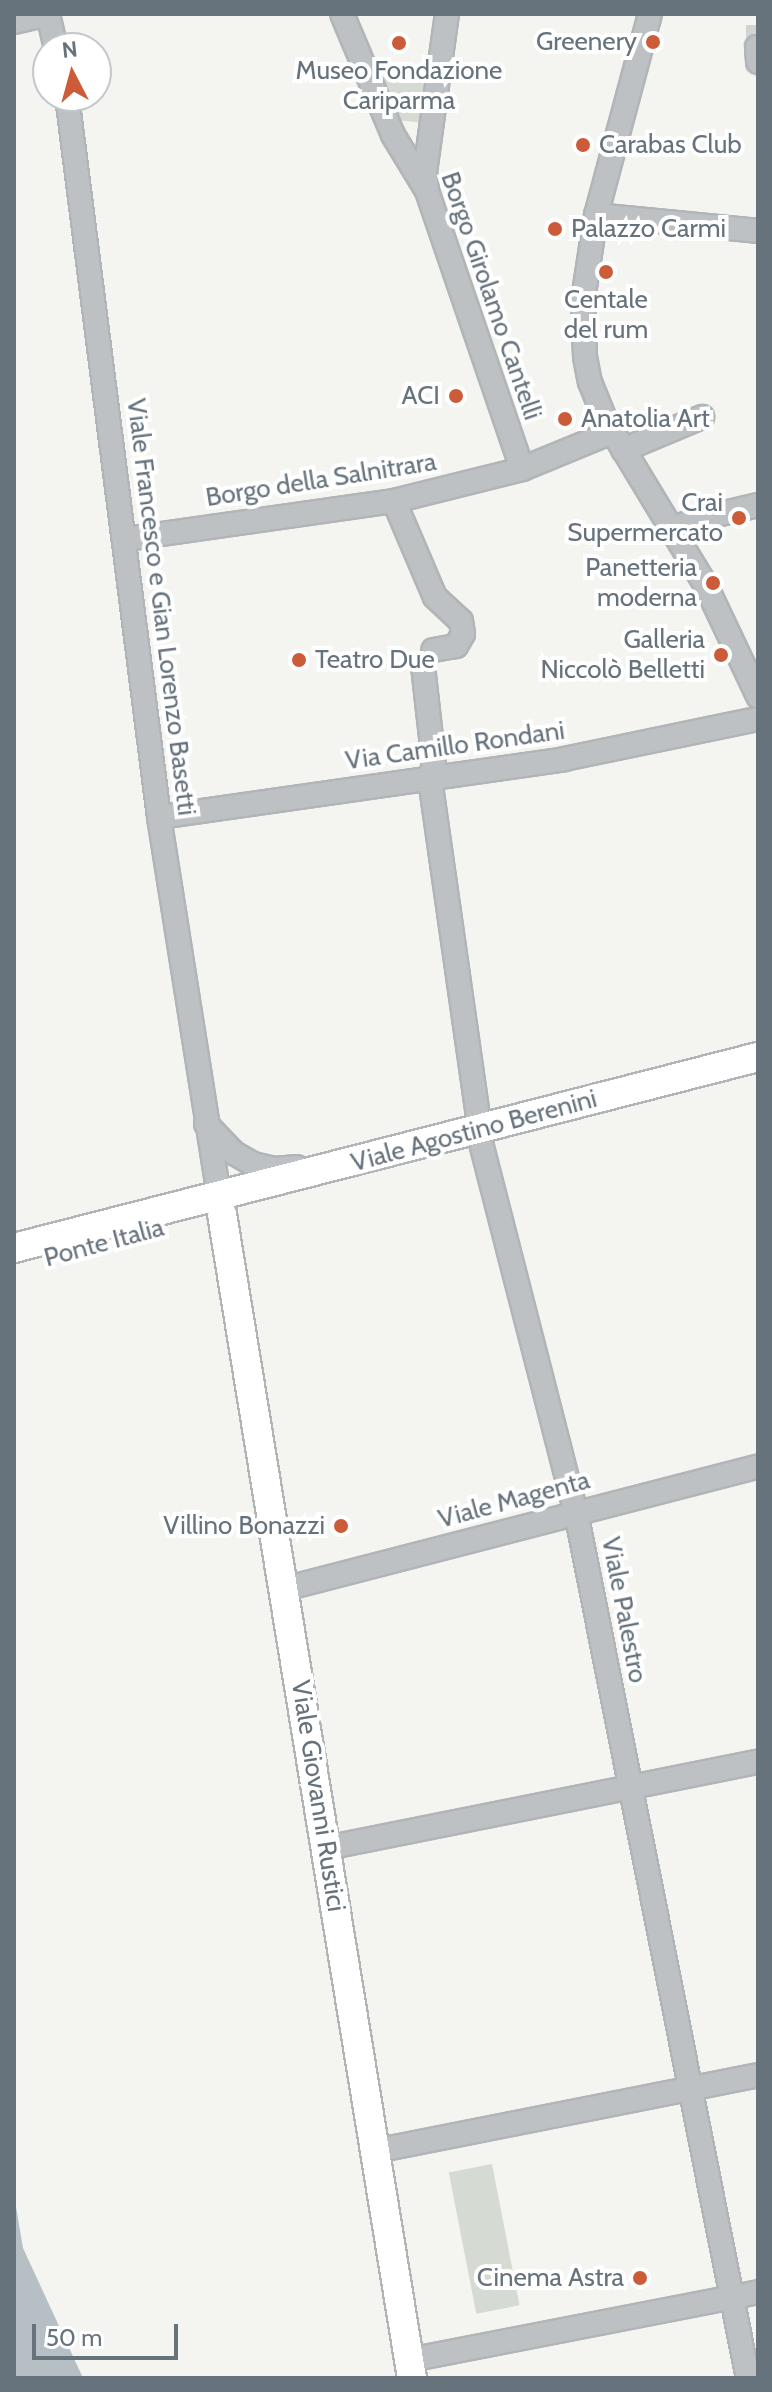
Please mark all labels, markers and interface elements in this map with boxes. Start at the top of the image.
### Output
place label: Greenery [536,26,637,58]
north arrow [32,32,112,112]
marker: Greenery [644,33,662,51]
marker: Museo Fondazione Cariparma [390,34,408,52]
text: N [60,35,79,64]
place label: Museo Fondazione Cariparma [296,55,502,116]
place label: Carabas Club [599,129,742,161]
marker: Carabas Club [574,136,592,154]
street label: Borgo Girolamo Cantelli [434,168,548,424]
place label: Palazzo Carmi [571,213,726,245]
marker: Palazzo Carmi [546,220,564,238]
marker: Centale del rum [597,263,615,281]
place label: Centale del rum [564,284,648,346]
place label: ACI [402,380,440,412]
marker: ACI [447,387,465,405]
street label: Viale Francesco e Gian Lorenzo Basetti [120,397,202,817]
place label: Anatolia Art [581,403,710,435]
marker: Anatolia Art [556,410,574,428]
street label: Borgo della Salnitrara [204,446,438,514]
place label: Crai Supermercato [567,487,723,548]
marker: Crai Supermercato [730,509,748,527]
place label: Panetteria moderna [585,552,697,614]
marker: Panetteria moderna [704,574,722,592]
place label: Galleria Niccolò Belletti [540,624,705,686]
place label: Teatro Due [315,644,435,676]
marker: Galleria Niccolò Belletti [712,646,730,664]
marker: Teatro Due [290,651,308,669]
street label: Via Camillo Rondani [343,715,567,777]
street label: Viale Agostino Berenini [348,1083,600,1179]
street label: Ponte Italia [41,1212,167,1274]
street label: Viale Magenta [435,1465,593,1535]
place label: Villino Bonazzi [163,1510,325,1542]
marker: Villino Bonazzi [332,1517,350,1535]
street label: Viale Palestro [595,1534,653,1686]
street label: Viale Giovanni Rustici [284,1678,352,1914]
place label: Cinema Astra [477,2262,624,2294]
marker: Cinema Astra [631,2269,649,2287]
scale bar [36,2308,182,2358]
text: 50 m [46,2323,102,2352]

